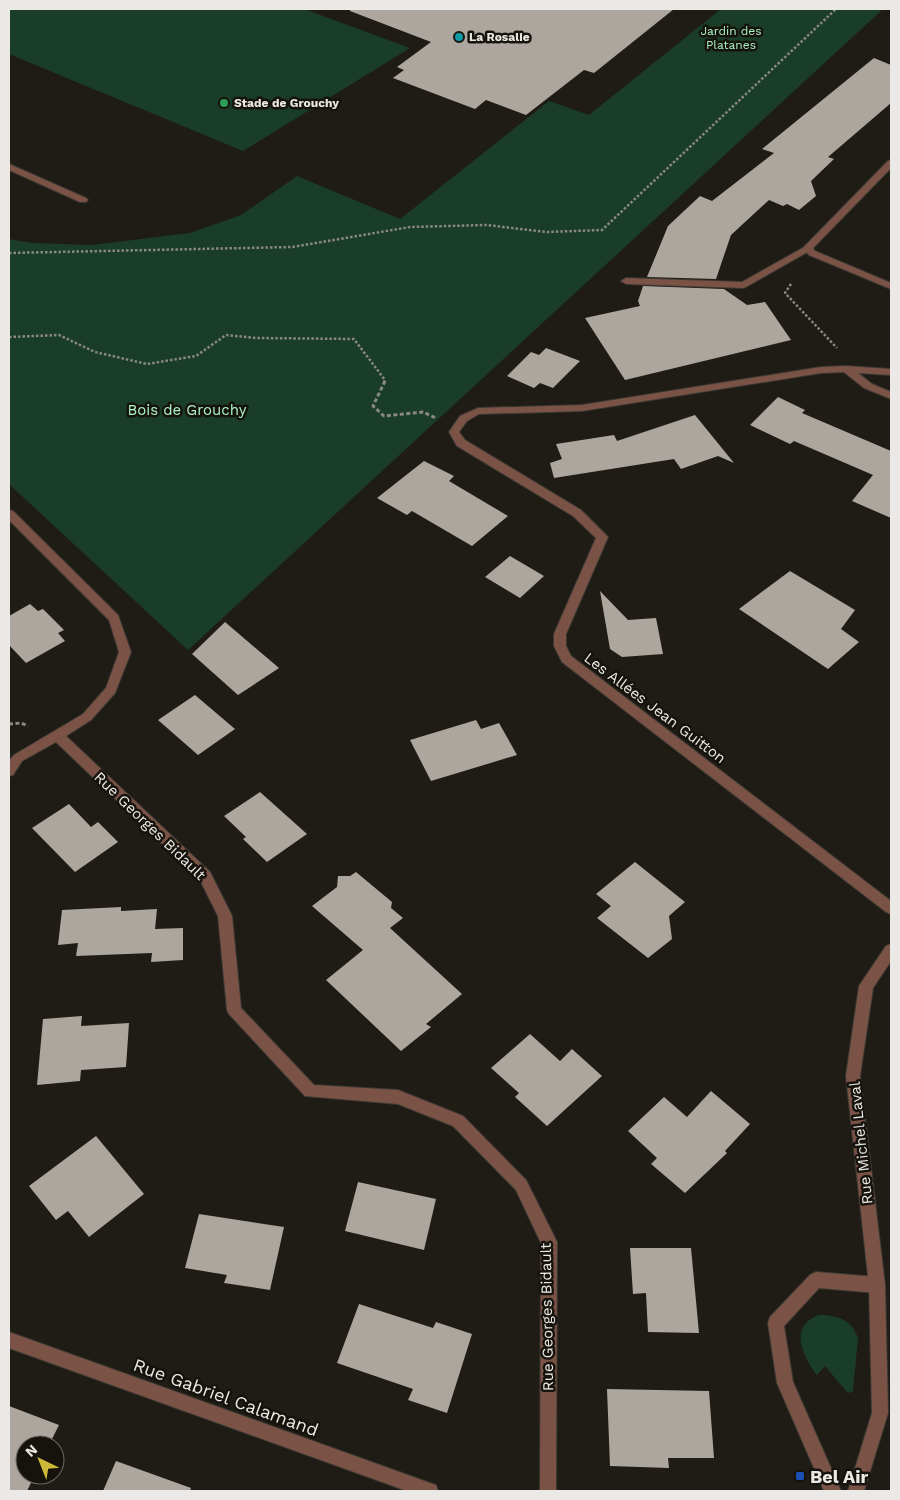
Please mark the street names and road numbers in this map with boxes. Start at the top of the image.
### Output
street label: Les Allées Jean Guitton [581,649,729,767]
street label: Rue Georges Bidault [90,768,210,884]
street label: Rue Michel Laval [846,1080,876,1205]
street label: Rue Georges Bidault [537,1242,557,1391]
street label: Rue Gabriel Calamand [131,1354,321,1440]

